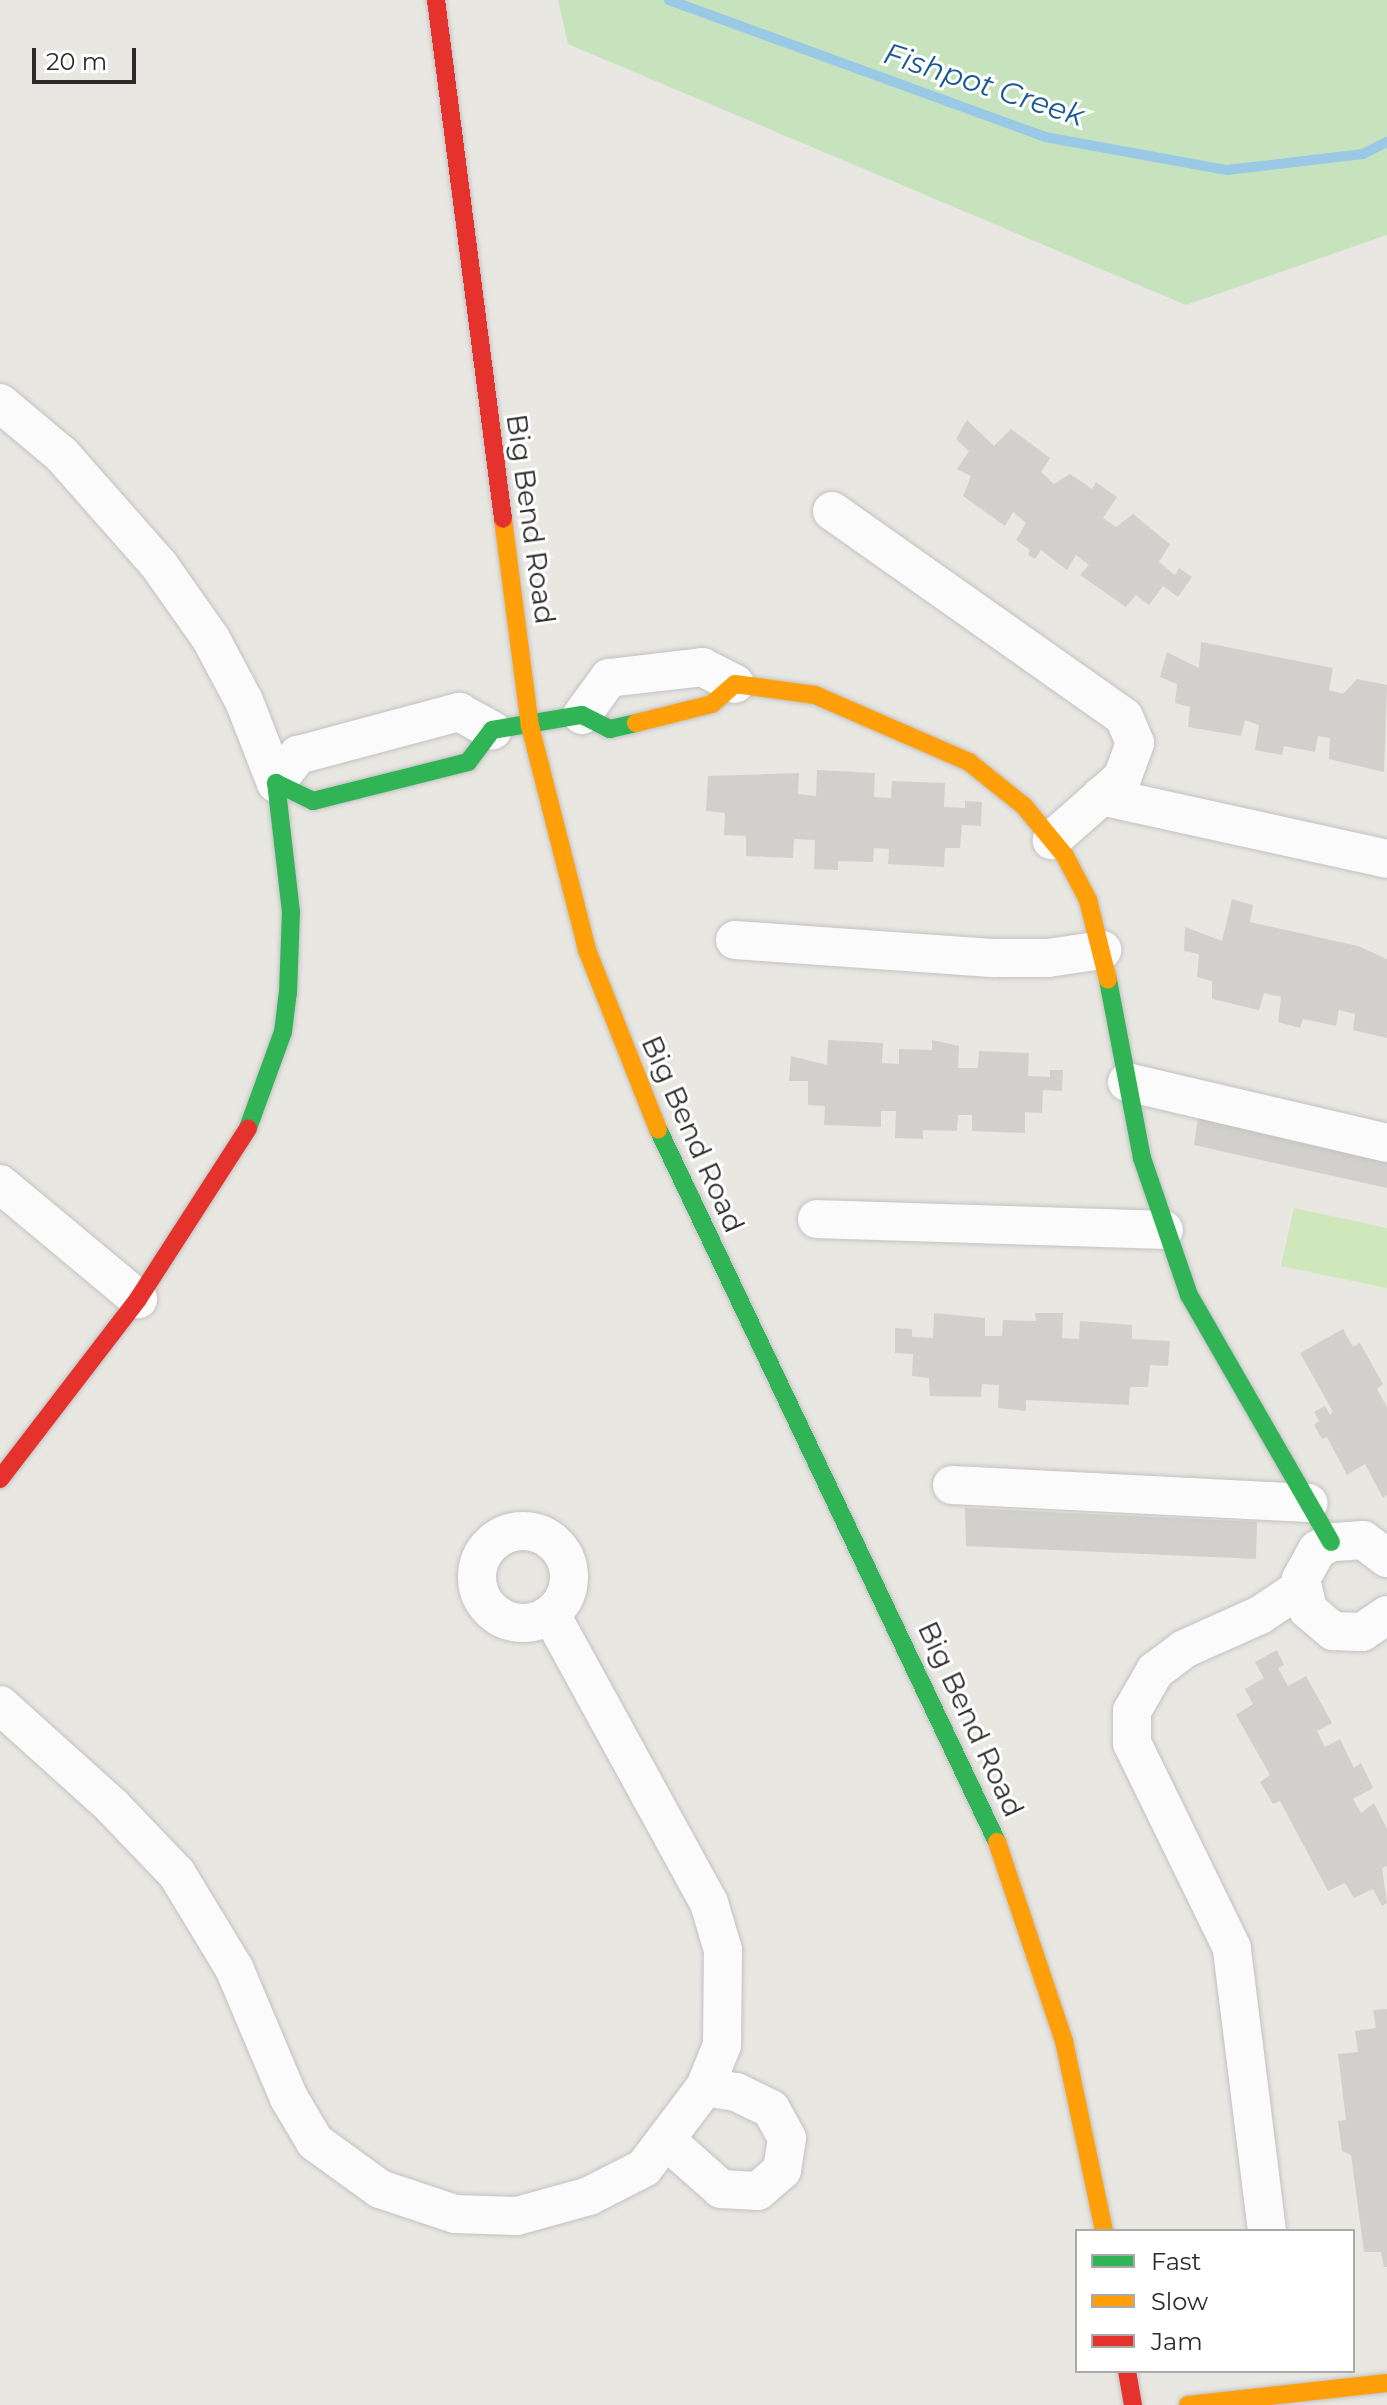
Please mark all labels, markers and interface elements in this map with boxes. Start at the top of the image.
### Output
scale bar [36,32,140,82]
water label: Fishpot Creek [879,36,1089,134]
text: 20 m [46,47,107,76]
street label: Big Bend Road [500,412,562,626]
street label: Big Bend Road [635,1030,751,1238]
street label: Big Bend Road [911,1616,1031,1822]
legend [1075,2229,1355,2373]
text: Fast [1151,2247,1201,2276]
text: Slow [1151,2287,1208,2316]
text: Jam [1151,2327,1203,2356]

